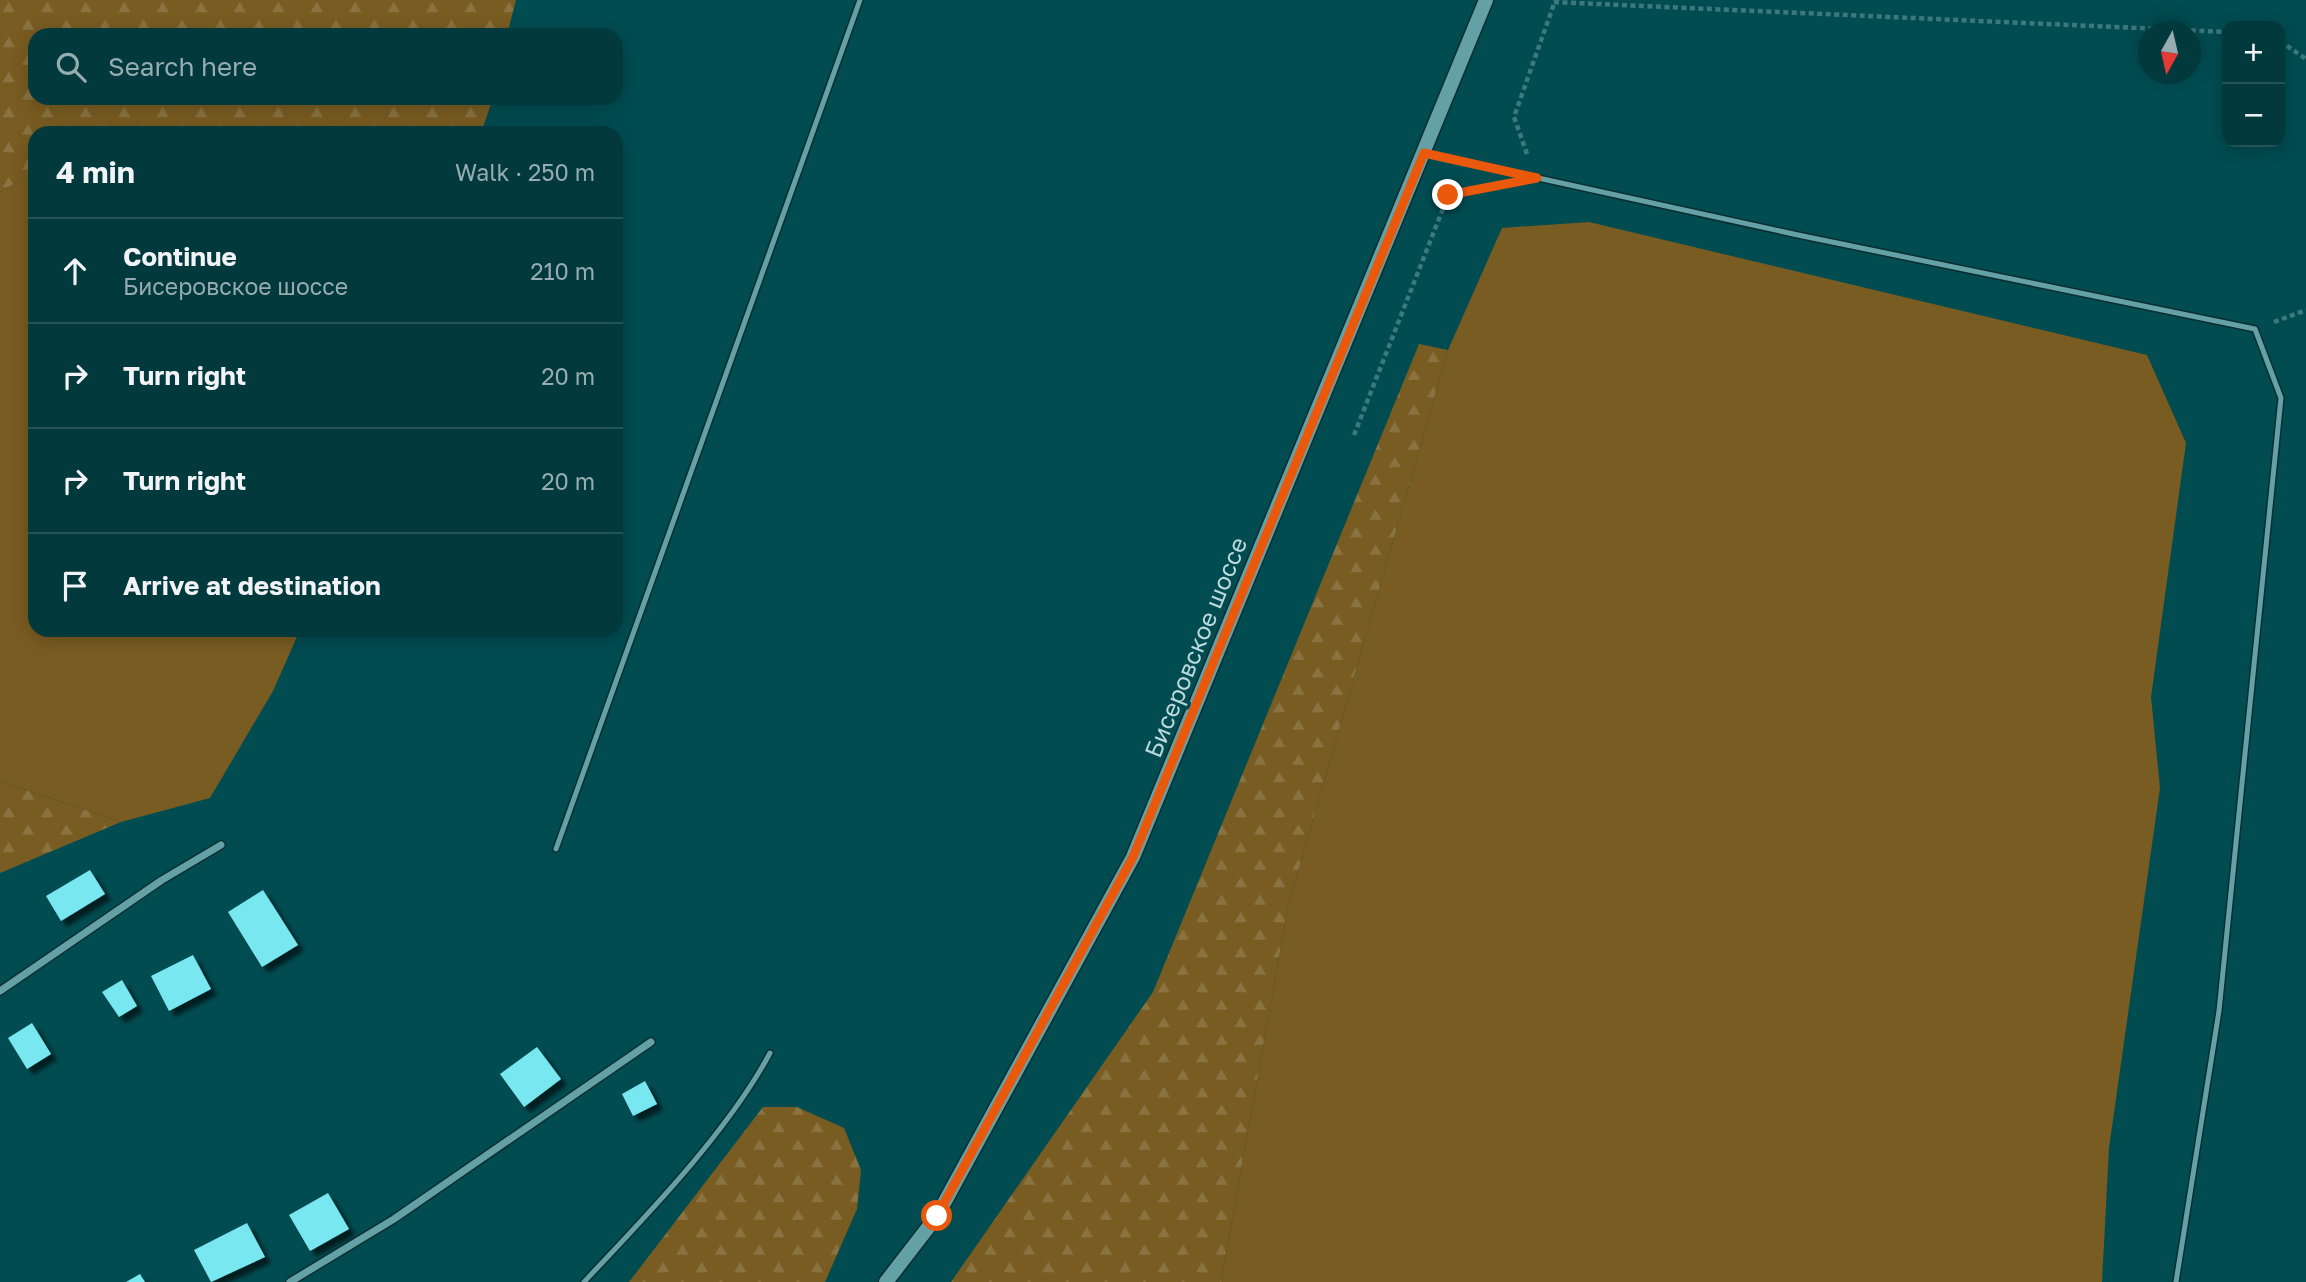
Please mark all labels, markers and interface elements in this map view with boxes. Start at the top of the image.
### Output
north arrow [2138,21,2201,84]
map controls [2222,21,2285,147]
button: + [2222,21,2285,84]
search box [28,28,623,105]
icon: search [52,48,90,86]
text: Search here [108,51,257,82]
button: − [2222,84,2285,147]
text: 4 min [56,154,135,190]
text: Walk · 250 m [455,158,595,186]
route end [1432,179,1463,210]
text: Continue [123,241,237,272]
icon: ahead [56,252,94,290]
text: 210 m [530,257,595,285]
text: Бисеровское шоссе [123,272,348,300]
icon: right [56,357,94,395]
text: Turn right [123,360,246,391]
text: 20 m [541,362,595,390]
icon: right [56,462,94,500]
text: Turn right [123,465,246,496]
text: 20 m [541,467,595,495]
street label: Бисеровское шоссе [1138,533,1252,761]
icon: arrive [56,567,94,605]
text: Arrive at destination [123,570,381,601]
route start [921,1200,952,1231]

